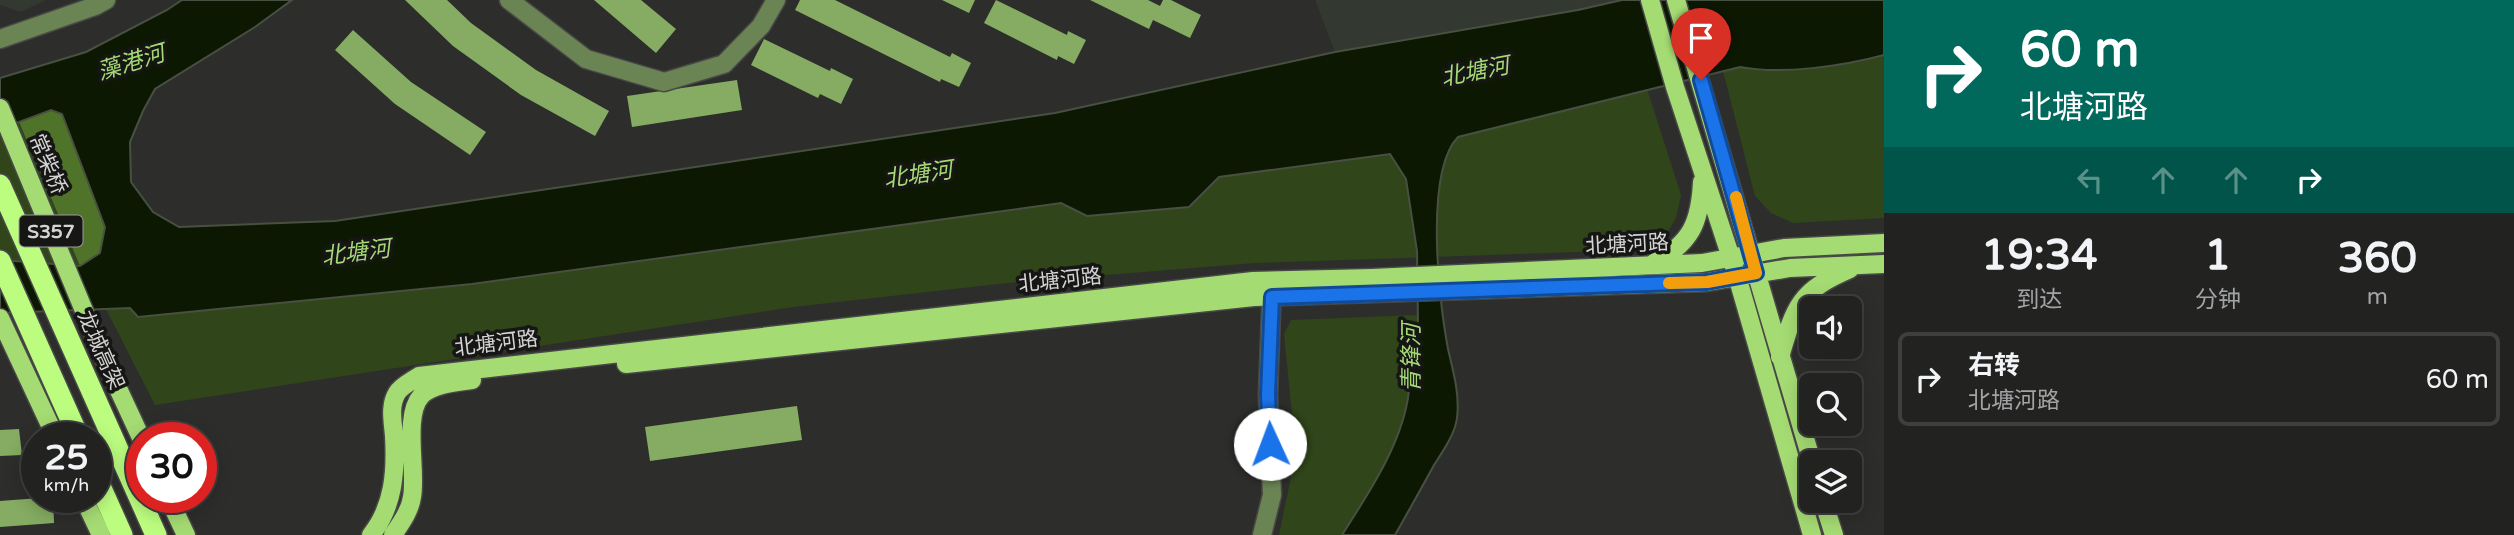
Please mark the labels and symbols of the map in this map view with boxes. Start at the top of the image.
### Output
pin [1671,8,1731,80]
water label: 藻港河 [94,38,172,86]
water label: 北塘河 [1439,51,1516,92]
street label: 常柴桥 [24,130,71,198]
water label: 北塘河 [882,156,958,194]
road number: S357 [20,216,82,246]
street label: 北塘河路 [1584,230,1670,259]
water label: 北塘河 [320,234,396,271]
street label: 北塘河路 [1017,264,1103,297]
street label: 龙城高架 [72,307,129,394]
water label: 青锋河 [1398,320,1426,393]
street label: 北塘河路 [453,326,539,361]
position arrow [1233,407,1307,481]
speed limit sign: 30 [126,422,217,513]

